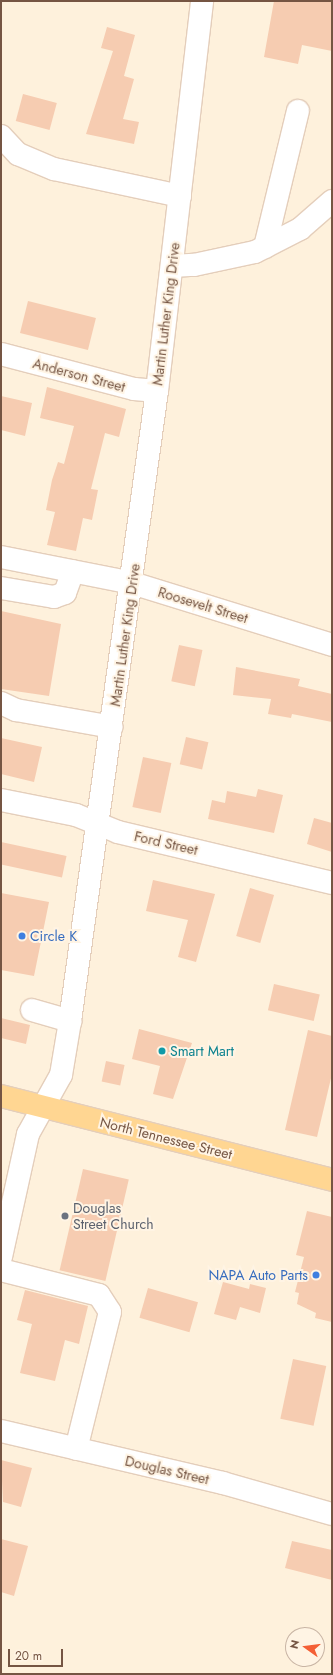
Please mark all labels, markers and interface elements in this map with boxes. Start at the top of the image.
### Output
street label: Martin Luther King Drive [149,242,183,386]
street label: Anderson Street [31,355,127,395]
street label: Martin Luther King Drive [107,563,143,707]
street label: Roosevelt Street [156,583,250,627]
street label: Ford Street [133,828,199,858]
place label: Circle K [30,928,77,944]
marker: Circle K [17,931,27,941]
place label: Smart Mart [170,1043,234,1059]
marker: Smart Mart [157,1046,167,1056]
street label: North Tennessee Street [98,1113,234,1163]
place label: Douglas Street Church [73,1200,154,1232]
marker: Douglas Street Church [60,1211,70,1221]
place label: NAPA Auto Parts [208,1267,308,1283]
marker: NAPA Auto Parts [311,1270,321,1280]
street label: Douglas Street [123,1452,211,1488]
north arrow [285,1627,325,1667]
text: N [286,1638,303,1651]
scale bar [10,1641,65,1667]
text: 20 m [15,1647,42,1665]

